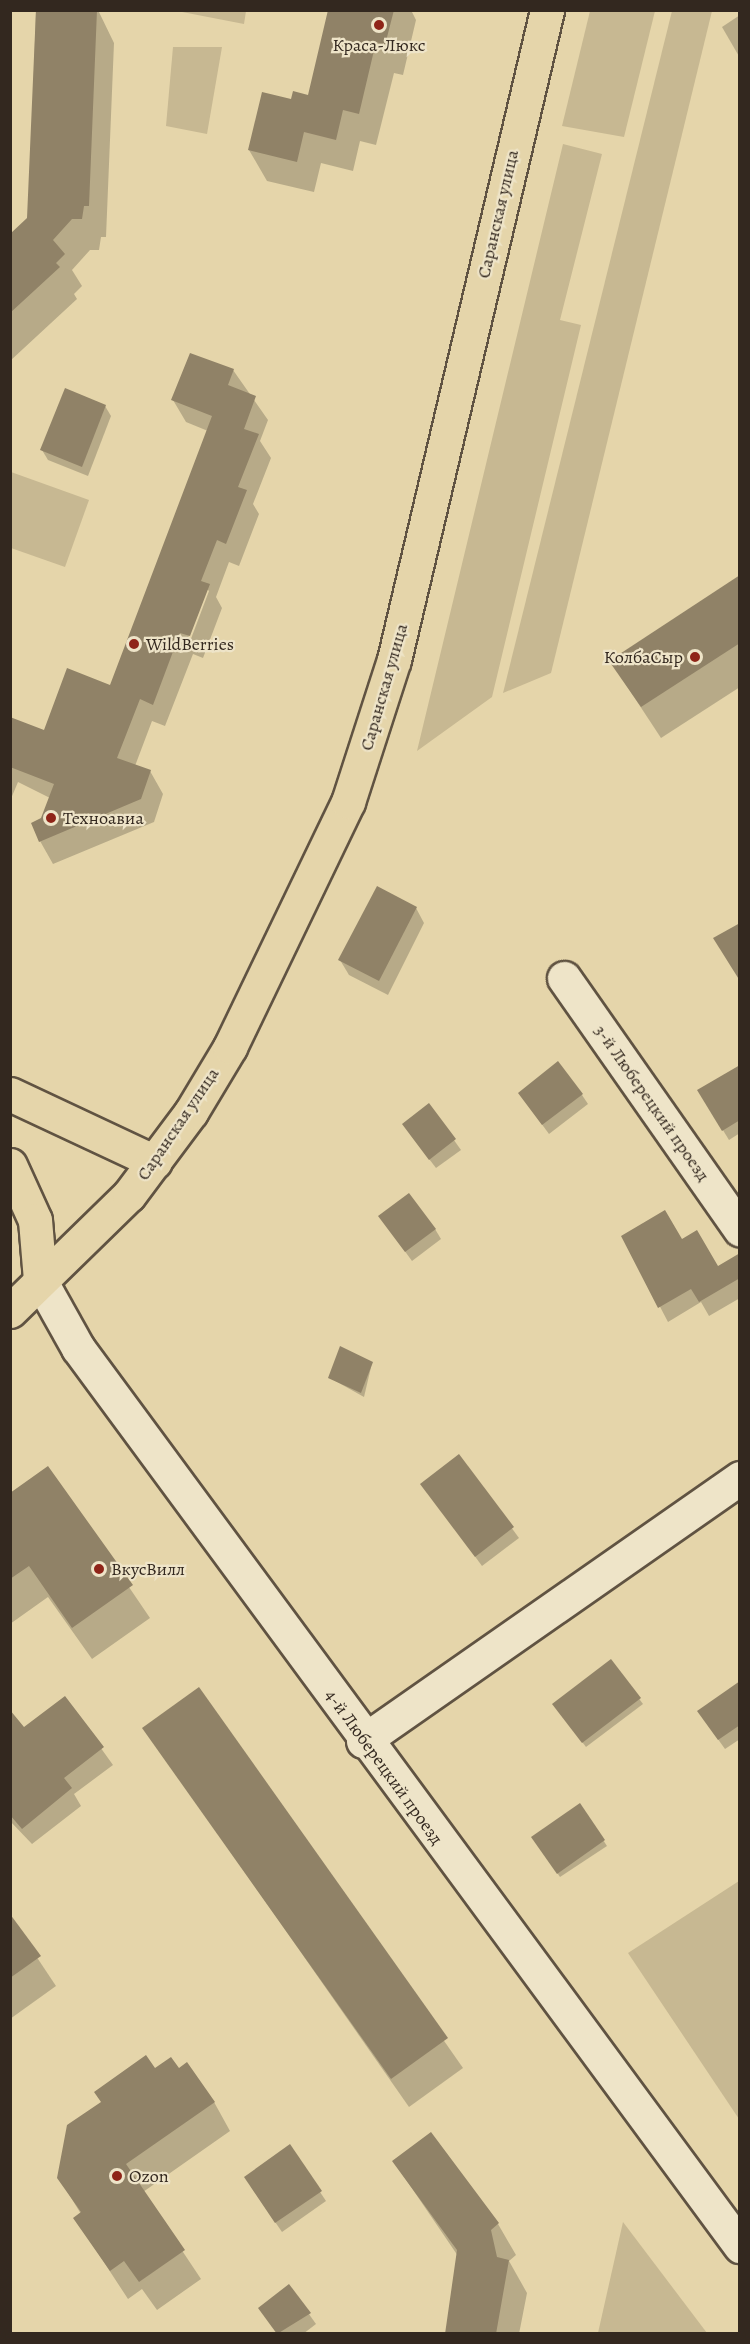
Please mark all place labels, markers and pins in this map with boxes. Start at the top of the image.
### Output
marker: Краса-Люкс [372,18,386,32]
place label: Краса-Люкс [332,34,426,56]
place label: WildBerries [146,633,234,655]
marker: WildBerries [127,637,141,651]
place label: КолбаСыр [604,646,683,668]
marker: КолбаСыр [688,650,702,664]
place label: Техноавиа [63,807,144,829]
marker: Техноавиа [44,811,58,825]
place label: ВкусВилл [111,1558,185,1580]
marker: ВкусВилл [92,1562,106,1576]
place label: Ozon [129,2165,169,2187]
marker: Ozon [110,2169,124,2183]

